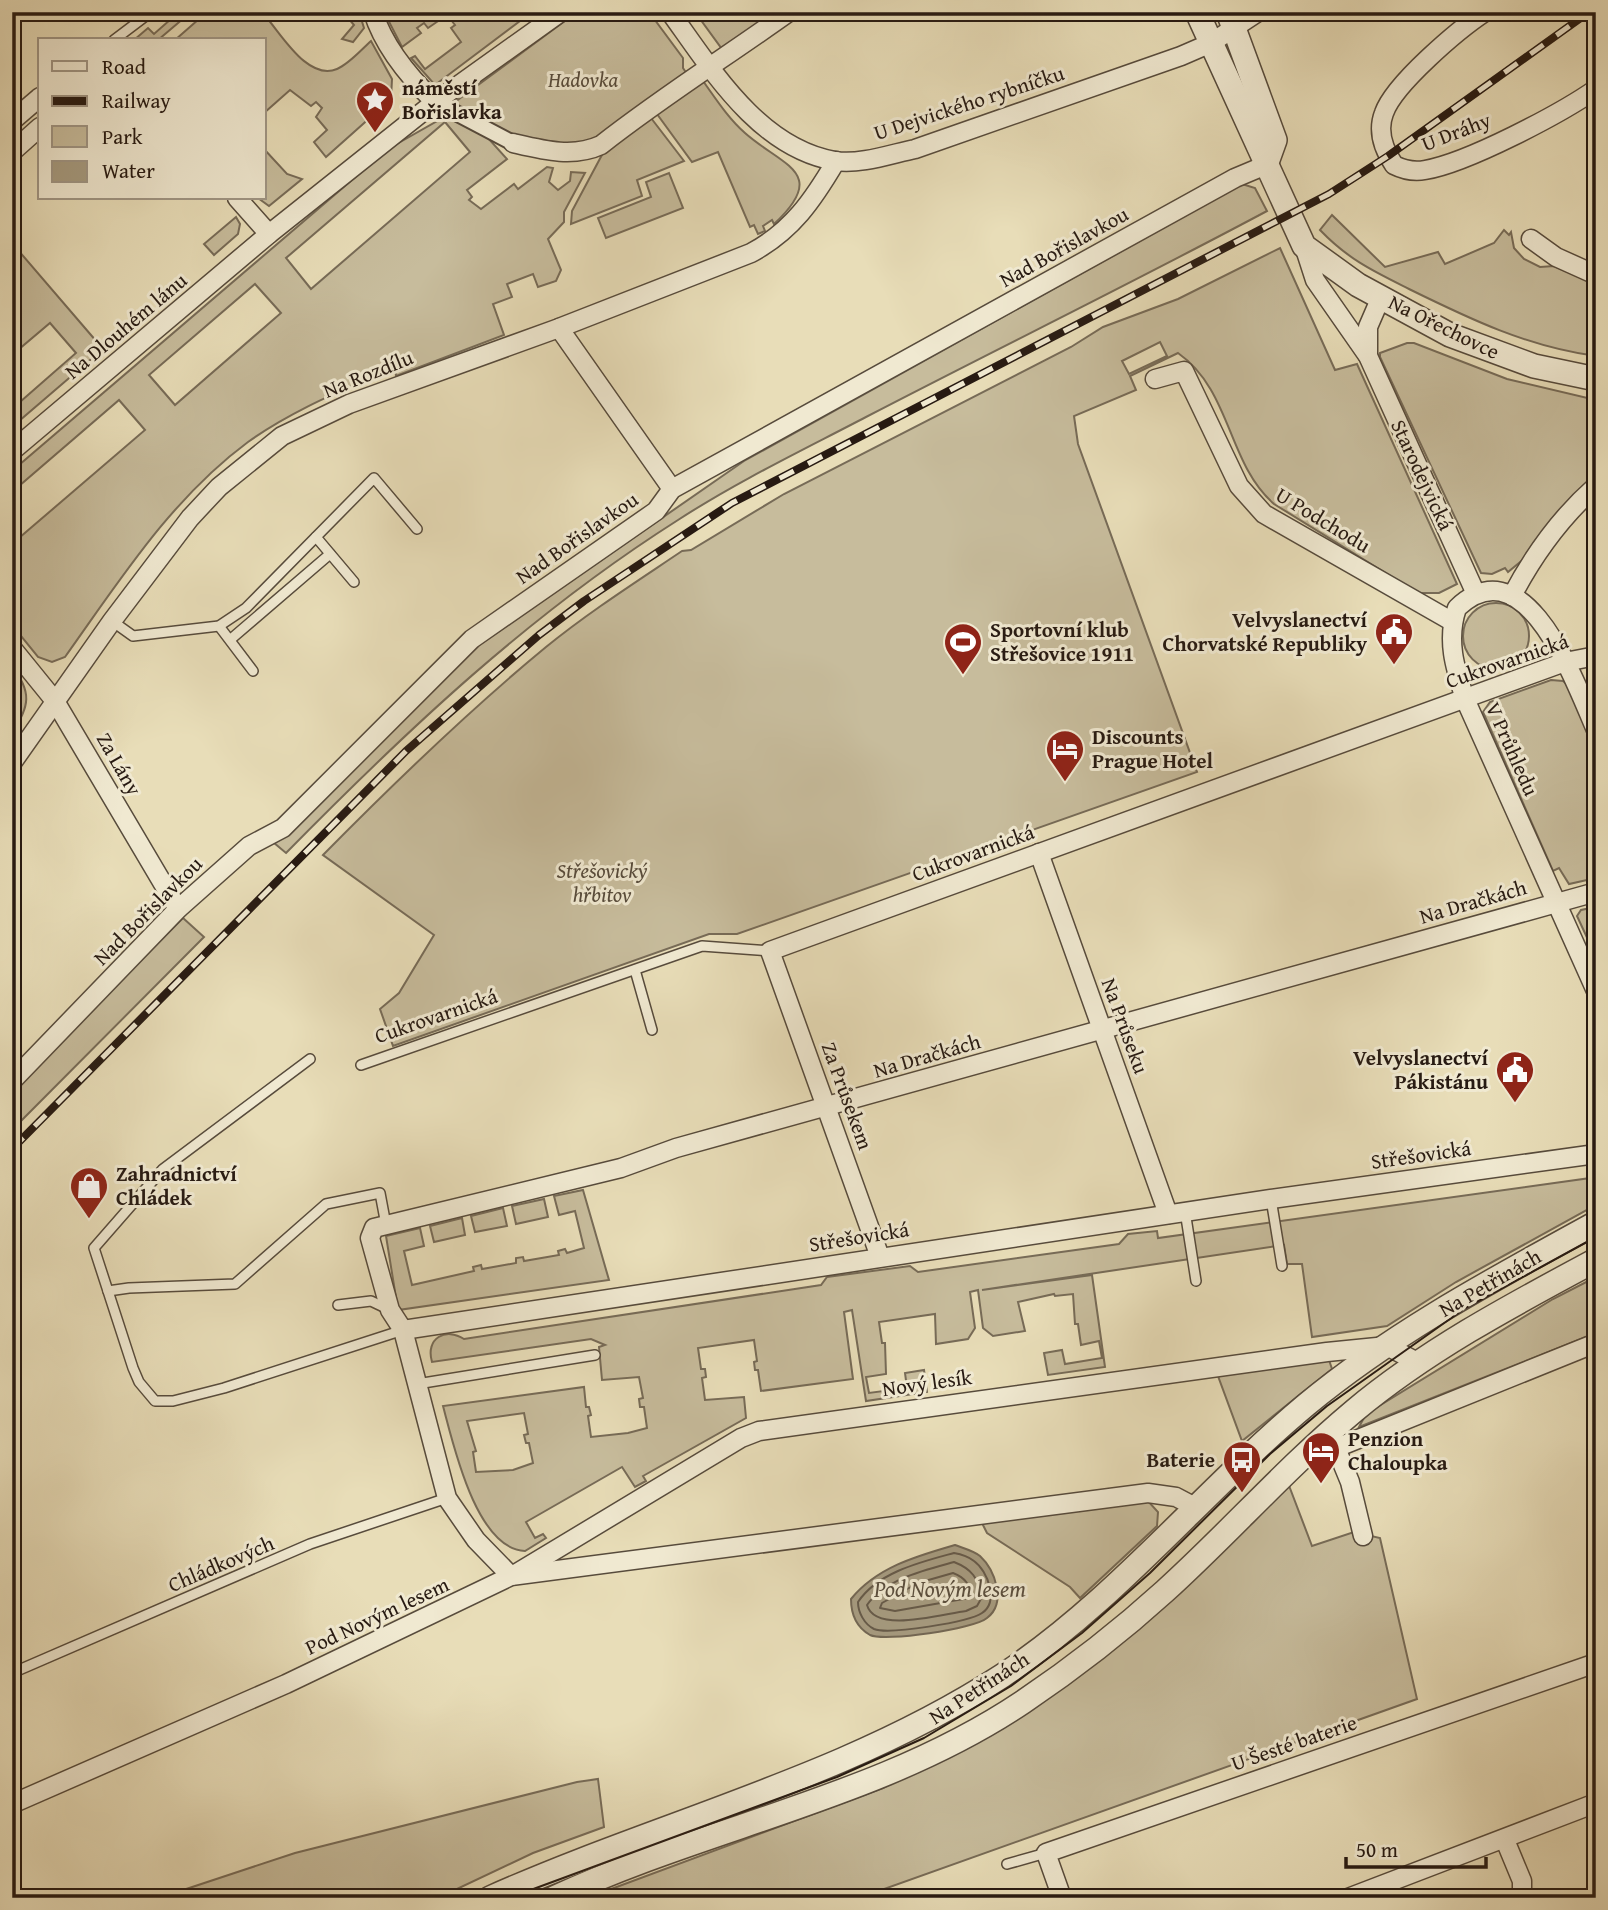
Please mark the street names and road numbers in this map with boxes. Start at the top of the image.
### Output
street label: U Dejvického rybníčku [870,57,1069,148]
street label: U Dráhy [1417,104,1496,159]
street label: Nad Bořislavkou [994,198,1134,295]
street label: Na Dlouhém lánu [58,265,194,386]
street label: Na Ořechovce [1383,286,1505,367]
street label: Na Rozdílu [318,341,418,406]
street label: Starodejvická [1383,414,1462,535]
street label: U Podchodu [1270,479,1377,560]
street label: Nad Bořislavkou [509,483,645,591]
street label: Cukrovarnická [1441,625,1572,696]
street label: V Průhledu [1478,697,1547,801]
street label: Za Lány [89,727,150,801]
street label: Cukrovarnická [907,816,1038,889]
street label: Nad Bořislavkou [86,849,210,972]
street label: Na Dračkách [1416,871,1530,932]
street label: Na Průseku [1094,974,1157,1079]
street label: Cukrovarnická [370,980,501,1051]
street label: Na Dračkách [870,1025,984,1086]
street label: Za Průsekem [814,1038,881,1154]
street label: Střešovická [1369,1132,1473,1177]
street label: Střešovická [807,1213,911,1260]
street label: Na Petřinách [1433,1241,1547,1324]
street label: Nový lesík [880,1361,974,1404]
street label: Chládkových [163,1527,279,1600]
street label: Pod Novým lesem [300,1569,454,1662]
street label: Na Petřinách [923,1643,1035,1732]
street label: U Šesté baterie [1227,1706,1361,1779]

